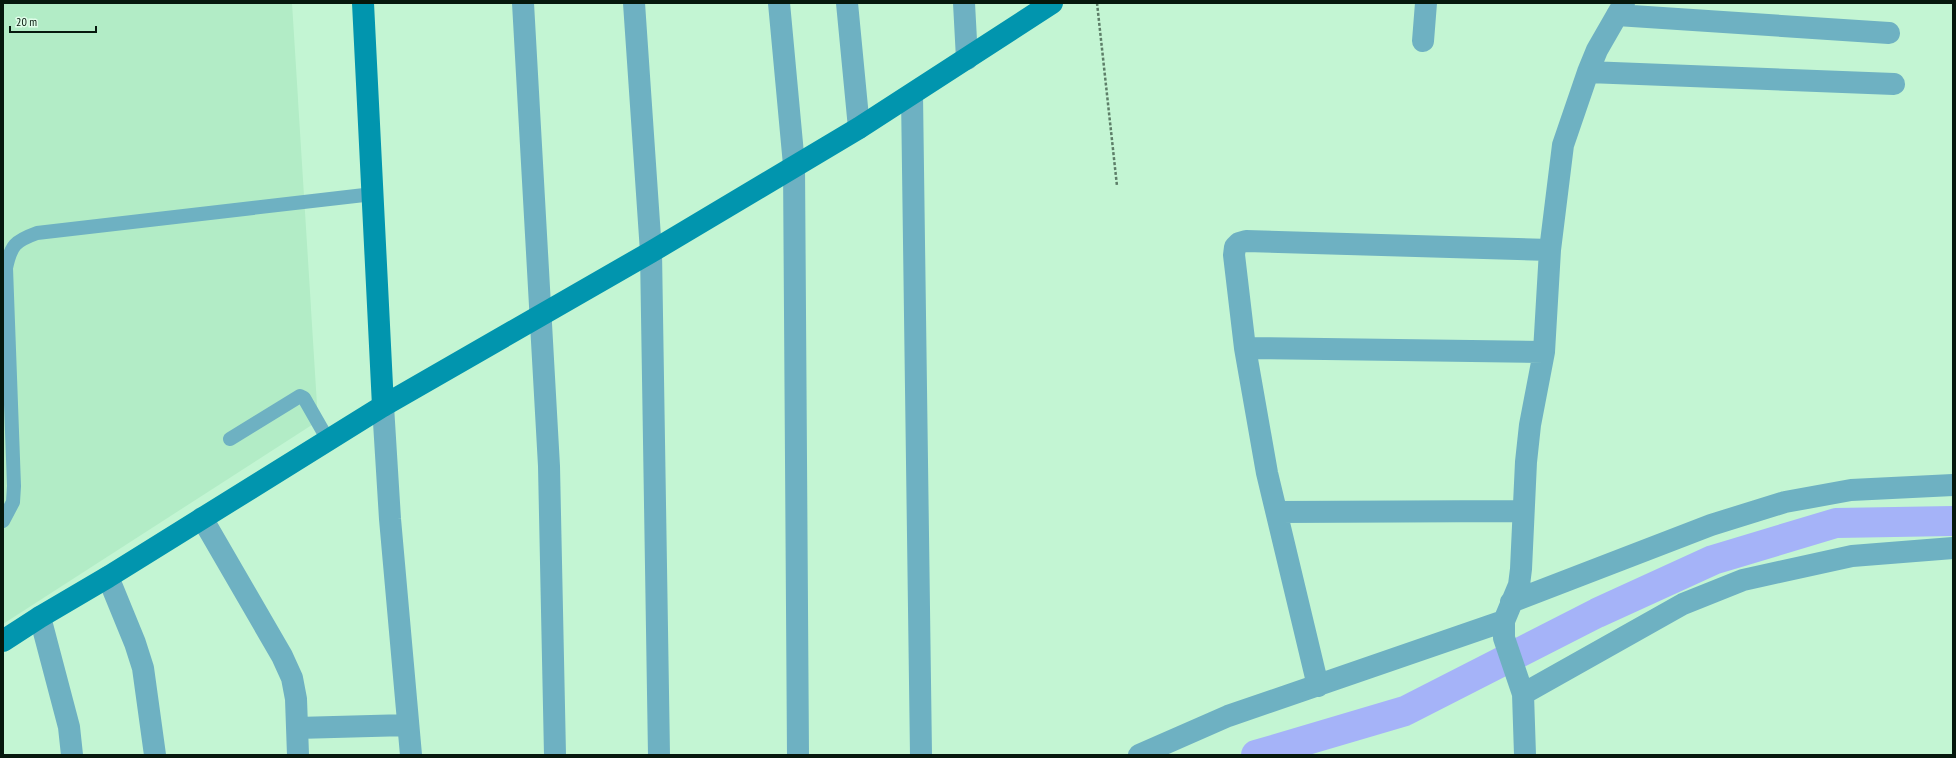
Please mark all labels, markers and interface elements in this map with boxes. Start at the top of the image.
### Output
scale bar [10,8,96,34]
text: 20 m [16,14,37,29]

